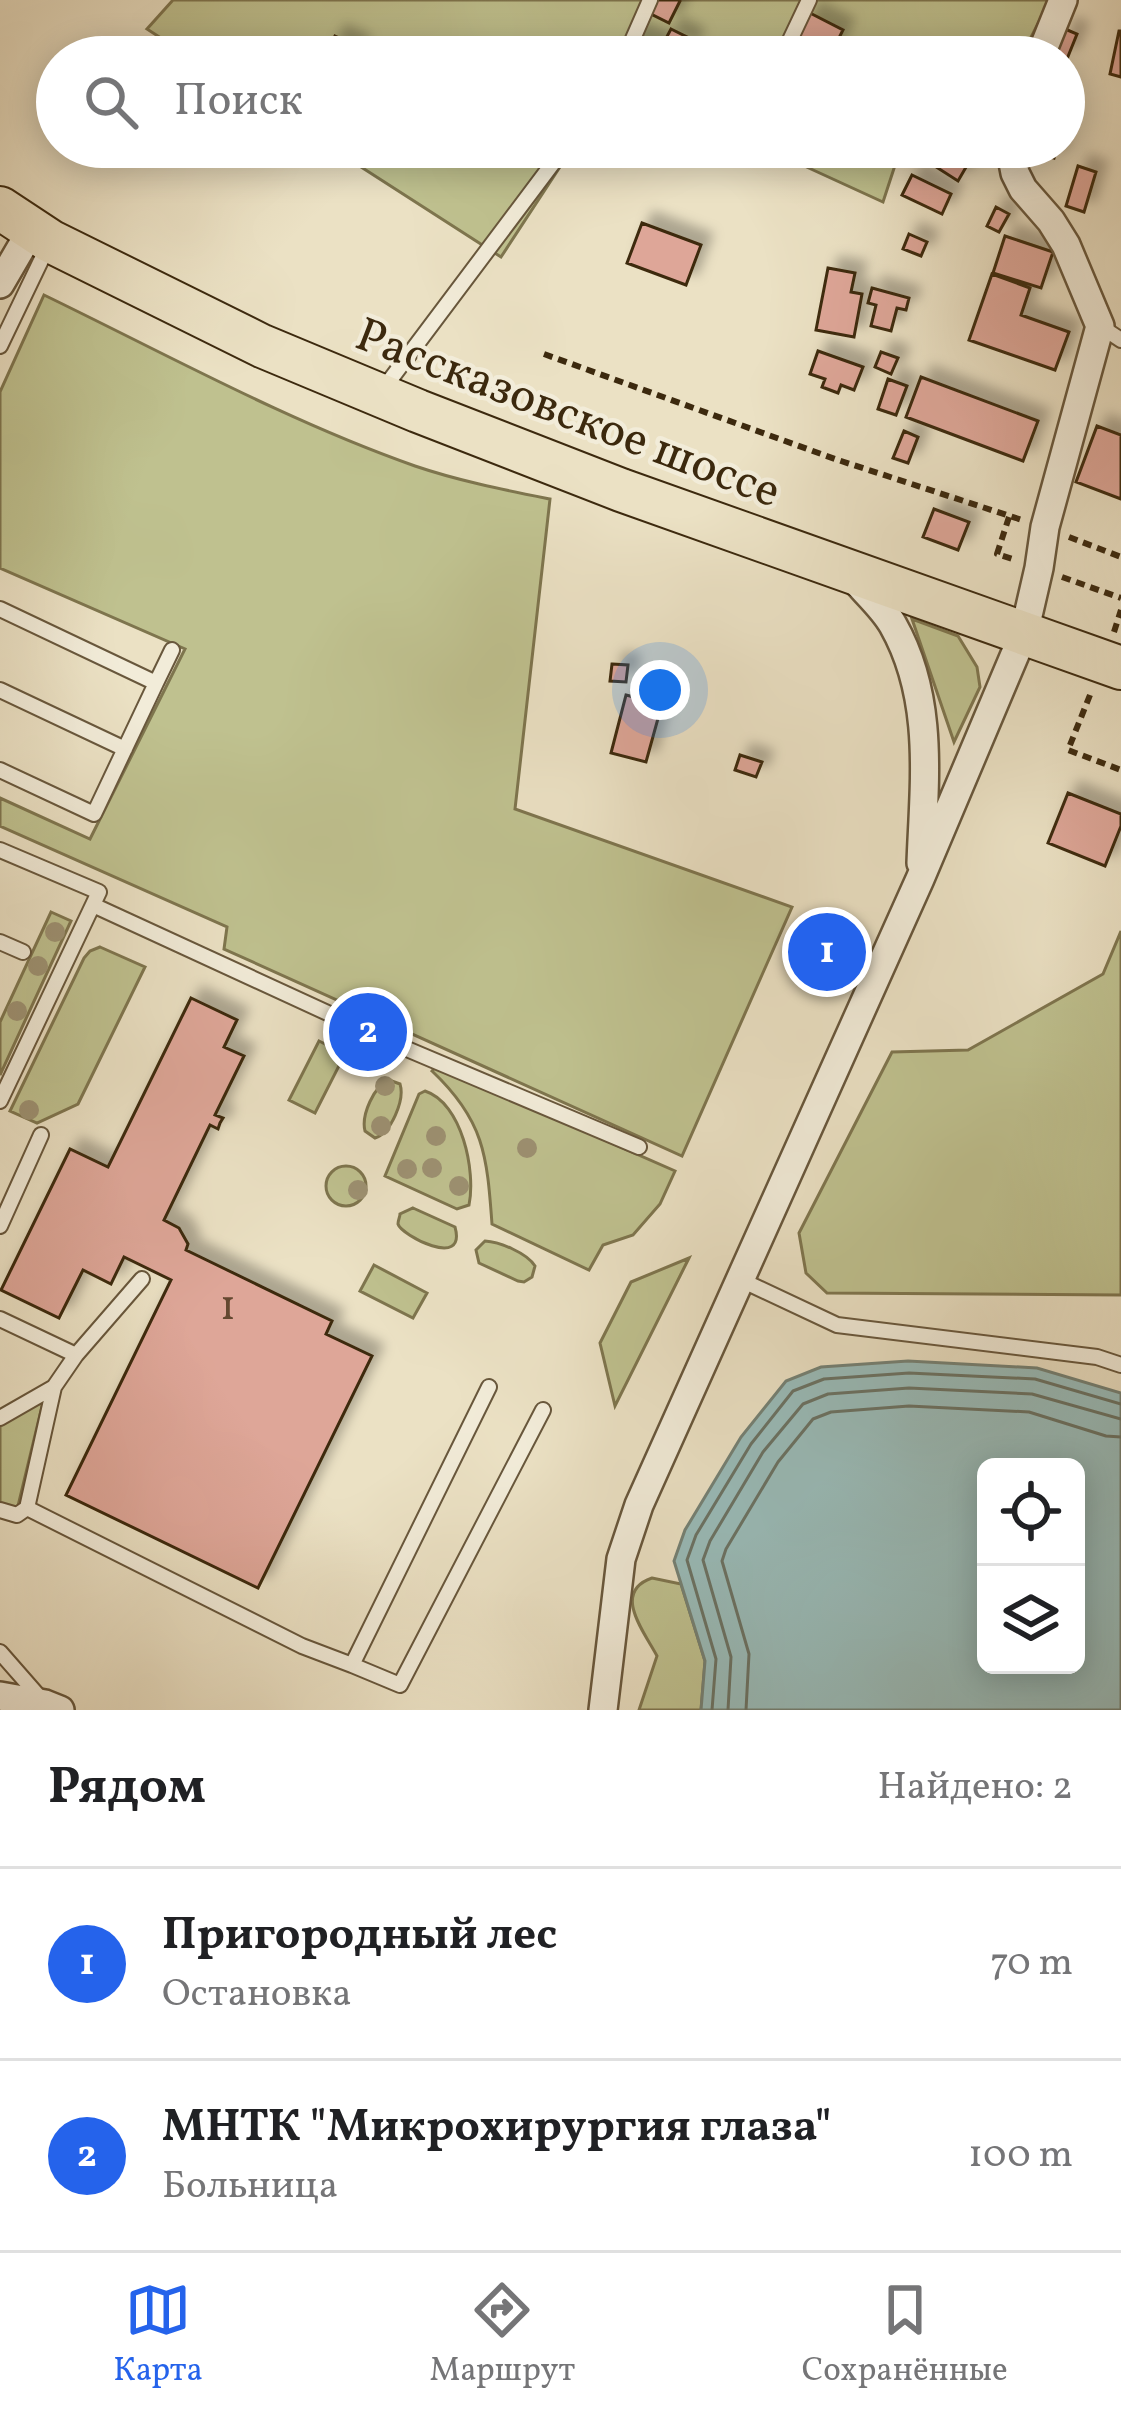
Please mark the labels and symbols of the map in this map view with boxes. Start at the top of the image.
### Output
street label: Рассказовское шоссе [345,303,790,527]
your location [630,660,690,720]
pin: 1 [788,907,866,997]
pin: 2 [329,987,407,1077]
house number: 1 [220,1279,236,1338]

